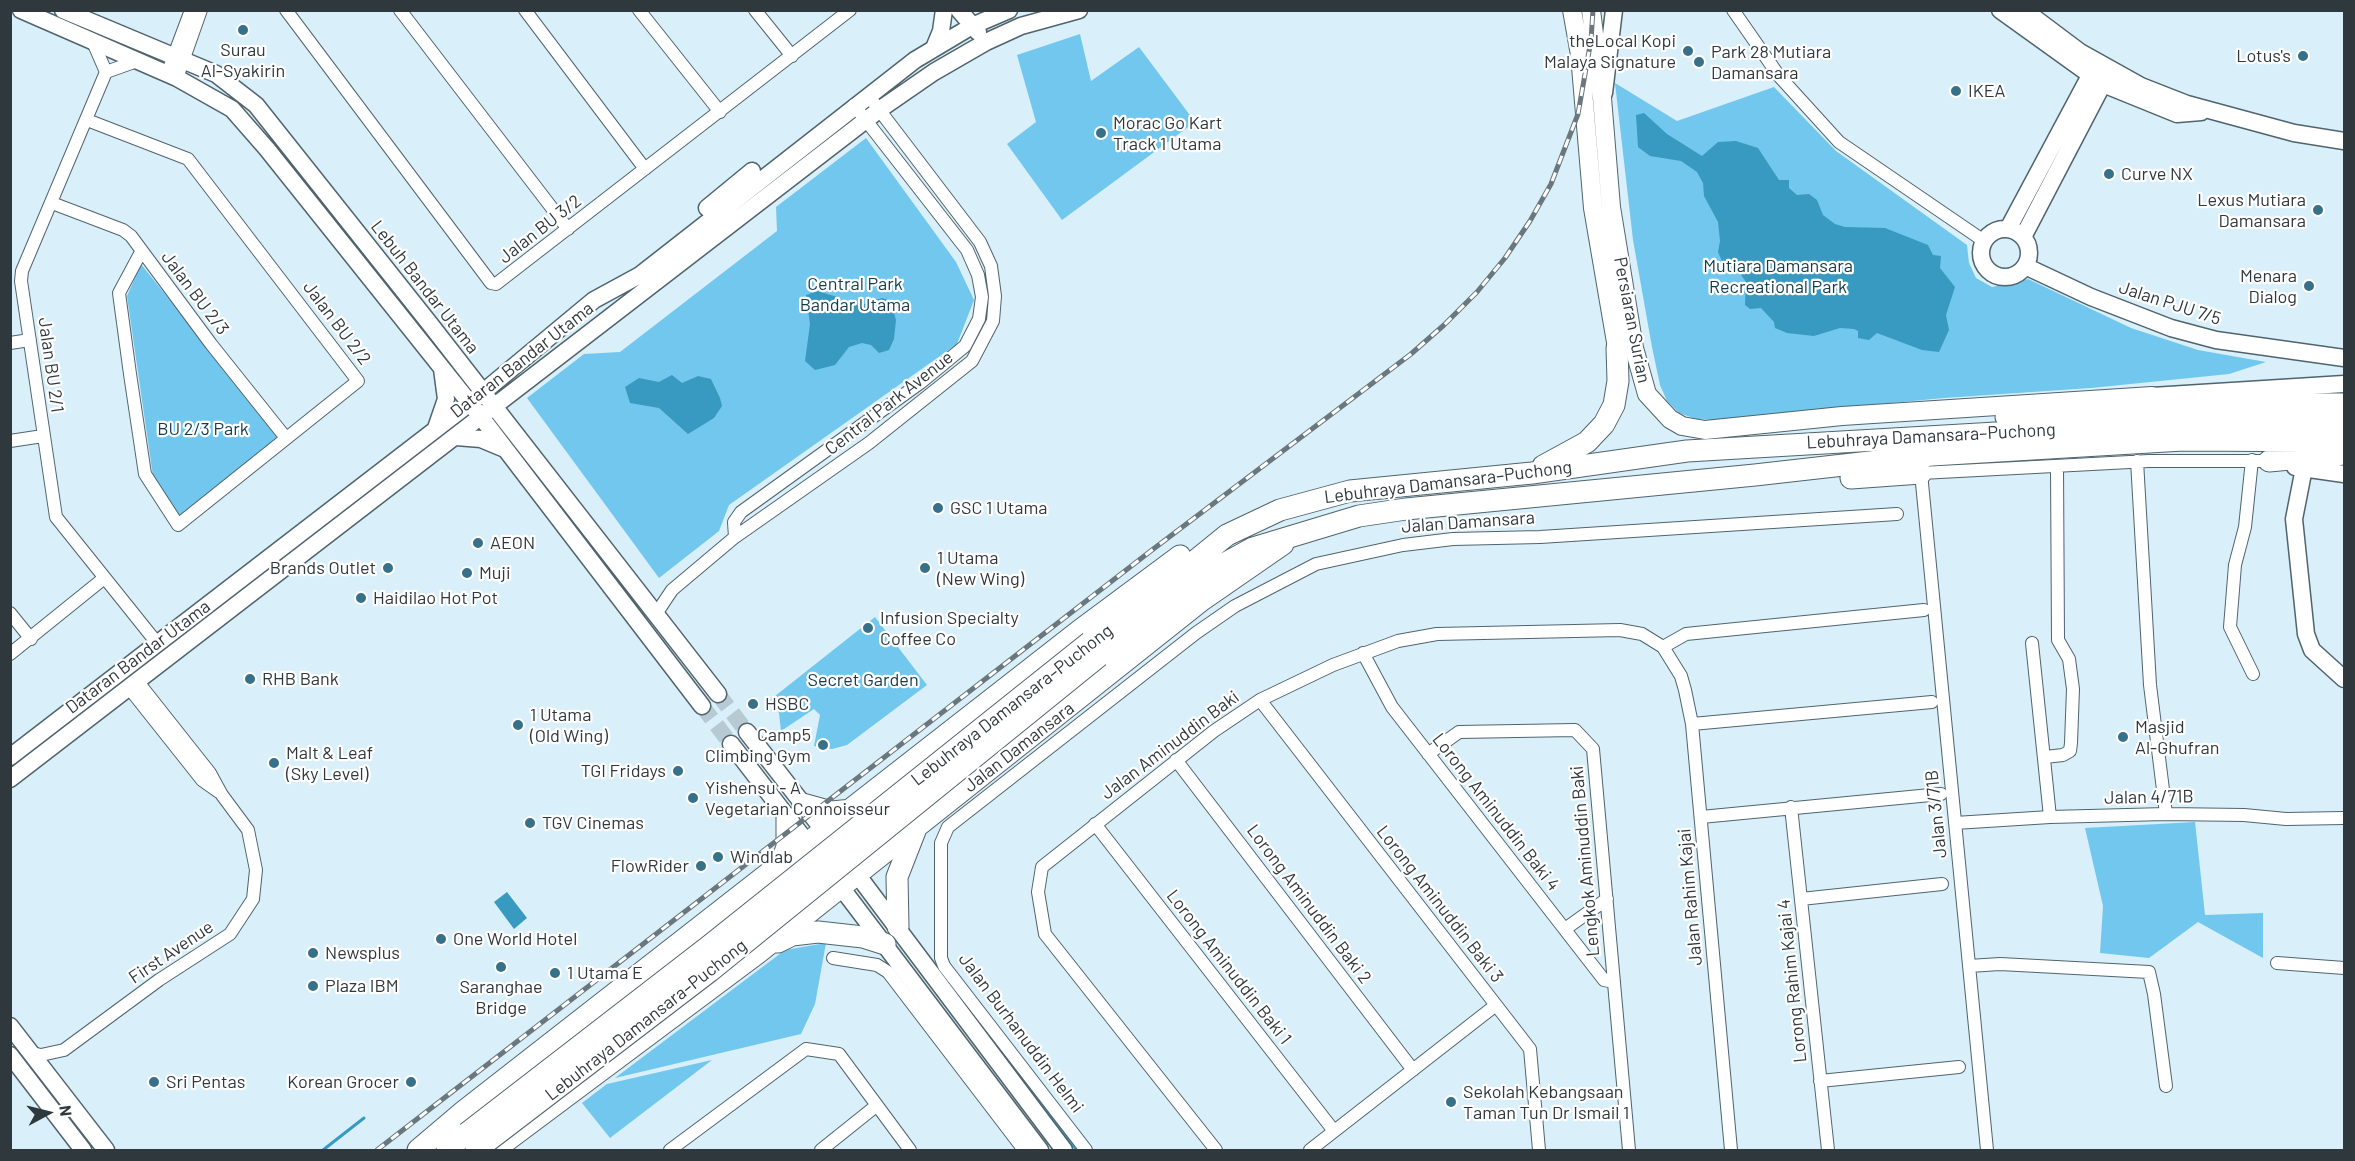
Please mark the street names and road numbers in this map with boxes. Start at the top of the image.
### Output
street label: Jalan BU 3/2 [494,190,586,268]
street label: Lebuh Bandar Utama [366,216,484,358]
street label: Jalan BU 2/3 [157,247,233,339]
street label: Persiaran Surian [1609,255,1655,385]
street label: Jalan PJU 7/5 [2116,276,2224,330]
street label: Jalan BU 2/2 [299,277,375,369]
street label: Dataran Bandar Utama [446,297,598,423]
street label: Jalan BU 2/1 [34,316,68,414]
street label: Central Park Avenue [821,346,957,460]
street label: Lebuhraya Damansara–Puchong [1806,419,2056,453]
street label: Lebuhraya Damansara–Puchong [1323,456,1573,508]
street label: Jalan Damansara [1401,507,1535,537]
street label: Dataran Bandar Utama [61,596,215,718]
street label: Lebuhraya Damansara–Puchong [907,620,1117,790]
street label: Jalan Aminuddin Baki [1097,686,1243,804]
street label: Jalan Damansara [960,697,1078,797]
street label: Lorong Aminuddin Baki 4 [1428,729,1564,895]
street label: Lengkok Aminuddin Baki [1566,765,1604,957]
street label: Jalan 3/71B [1921,769,1951,859]
street label: Jalan 4/71B [2104,785,2194,809]
street label: Lorong Aminuddin Baki 2 [1242,820,1376,988]
street label: Lorong Aminuddin Baki 3 [1372,821,1508,987]
street label: Jalan Rahim Kajai [1673,828,1707,966]
street label: Lorong Aminuddin Baki 1 [1162,885,1296,1049]
street label: Lorong Rahim Kajai 4 [1773,898,1811,1064]
street label: First Avenue [125,916,217,988]
street label: Lebuhraya Damansara–Puchong [541,935,751,1105]
street label: Jalan Burhanuddin Helmi [954,949,1088,1117]

